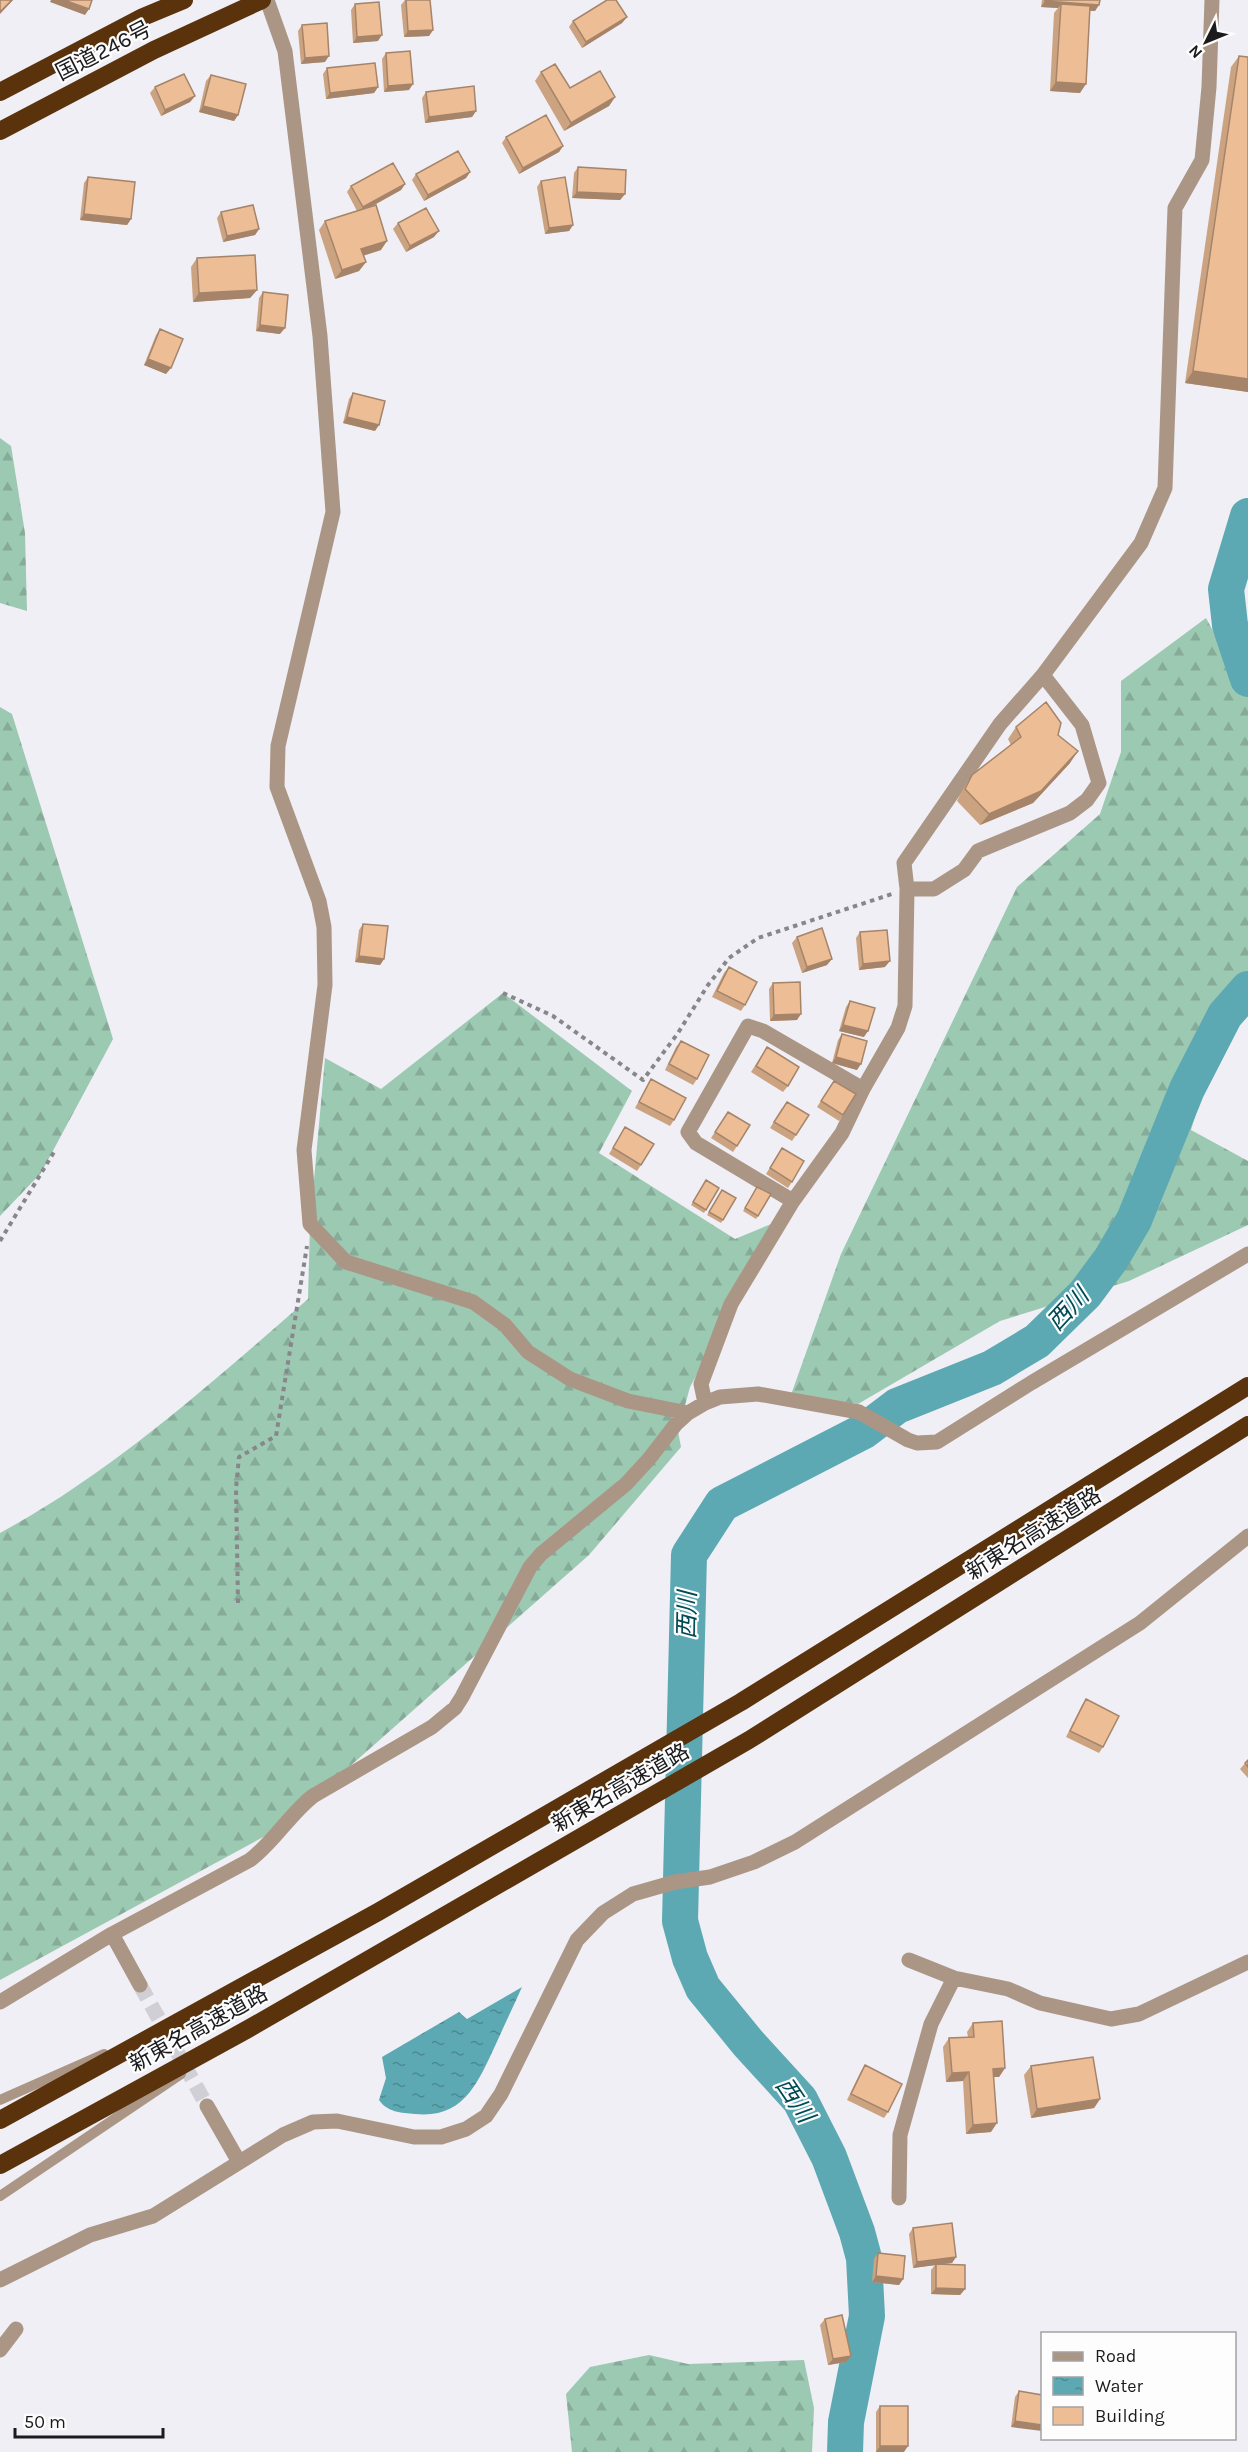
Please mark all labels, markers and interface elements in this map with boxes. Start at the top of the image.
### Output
north arrow [1176,12,1236,72]
street label: 国道246号 [51,16,156,86]
text: N [1185,41,1206,63]
water label: 西川 [1041,1280,1097,1336]
street label: 新東名高速道路 [961,1482,1106,1586]
water label: 西川 [673,1588,701,1639]
street label: 新東名高速道路 [547,1738,694,1838]
street label: 新東名高速道路 [125,1980,272,2078]
water label: 西川 [770,2072,822,2130]
legend [1041,2332,1236,2440]
text: Road [1095,2345,1136,2367]
text: Water [1095,2375,1143,2397]
scale bar [15,2401,164,2439]
text: Building [1095,2405,1165,2427]
text: 50 m [24,2411,66,2433]

